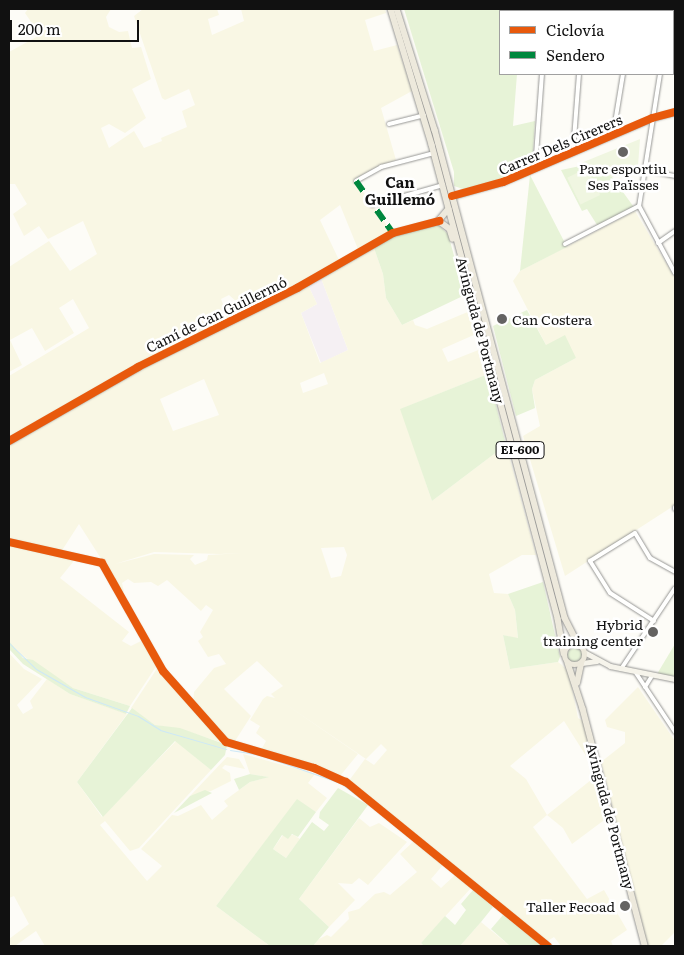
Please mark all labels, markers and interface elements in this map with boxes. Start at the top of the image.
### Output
scale bar [12,10,141,42]
legend [499,10,674,75]
text: 200 m [18,17,61,40]
text: Ciclovía [546,18,604,41]
text: Sendero [546,43,605,66]
street label: Carrer Dels Cirerers [496,110,624,178]
marker: Parc esportiu Ses Païsses [617,146,629,158]
place label: Parc esportiu Ses Païsses [579,160,667,192]
district label: Can Guillemó [365,172,435,207]
street label: Avinguda de Portmany [453,255,509,405]
street label: Camí de Can Guillermó [143,273,289,355]
place label: Can Costera [512,311,592,327]
marker: Can Costera [496,313,508,325]
road number: EI-600 [495,440,545,460]
place label: Hybrid training center [543,616,643,648]
marker: Hybrid training center [647,626,659,638]
street label: Avinguda de Portmany [583,741,639,891]
place label: Taller Fecoad [526,898,615,914]
marker: Taller Fecoad [619,900,631,912]

